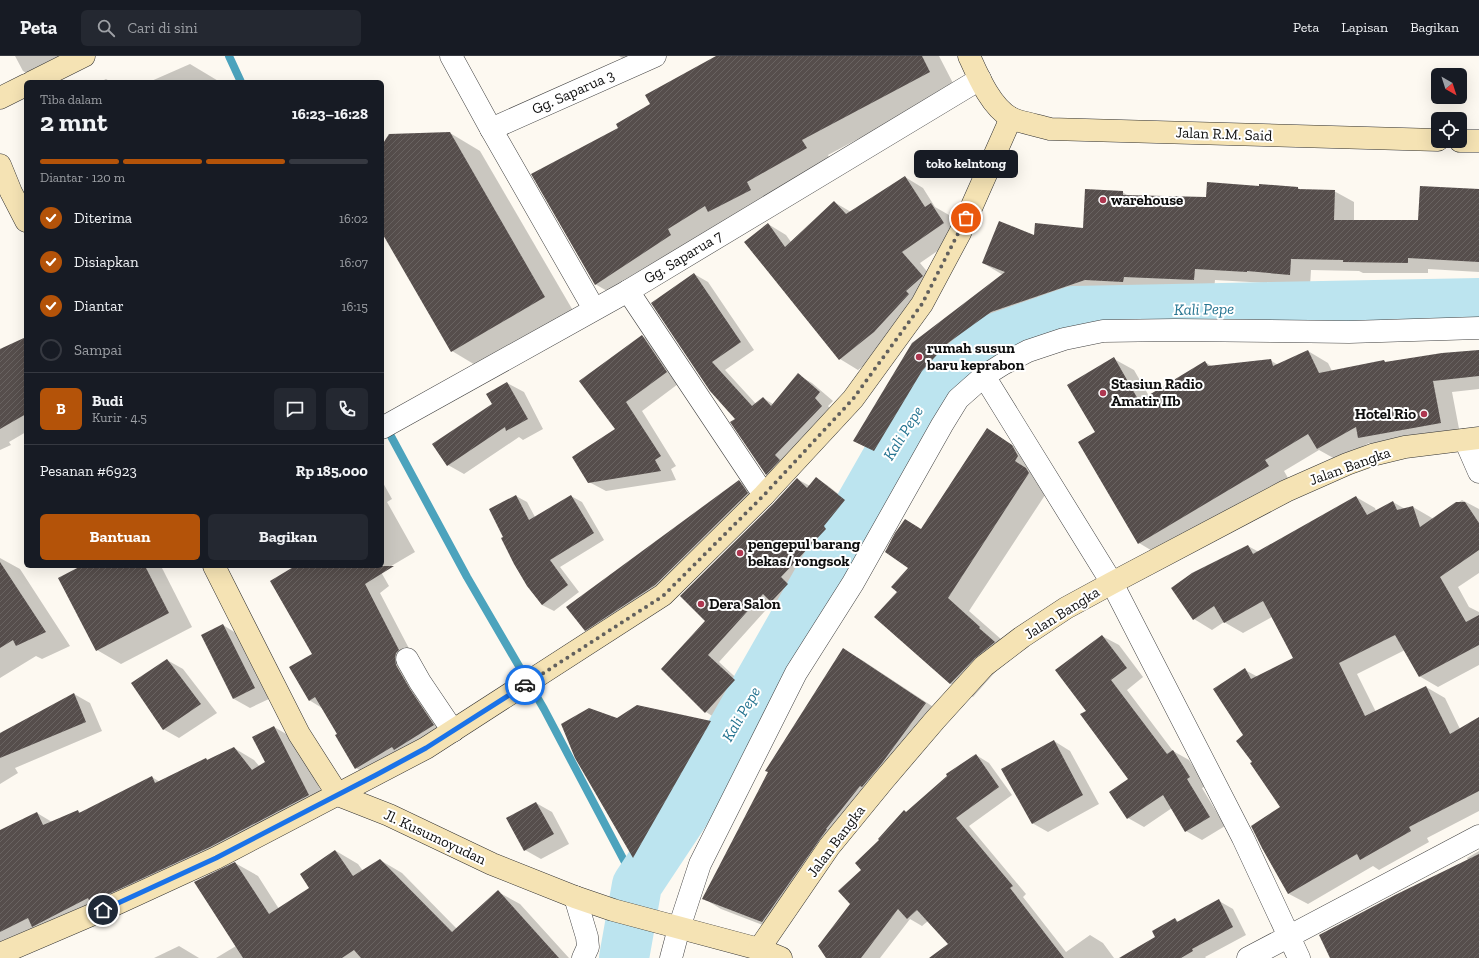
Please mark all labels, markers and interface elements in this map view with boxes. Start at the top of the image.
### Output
search box [81,10,361,46]
text: Peta [20,16,57,39]
icon: search [95,17,117,39]
text: Cari di sini [127,19,198,37]
text: Peta [1293,19,1319,36]
text: Lapisan [1341,19,1388,36]
text: Bagikan [1410,19,1459,36]
street label: Gg. Saparua 3 [529,66,617,118]
north arrow [1431,68,1467,104]
map controls [1431,68,1467,148]
text: Tiba dalam [40,92,102,107]
text: 16:23–16:28 [292,105,368,123]
text: 2 mnt [40,106,107,138]
button: locate [1431,112,1467,148]
street label: Jalan R.M. Said [1175,123,1273,145]
callout: toko kelntong [914,150,1018,178]
text: toko kelntong [926,156,1006,171]
text: Diantar · 120 m [40,170,125,185]
place label: warehouse [1111,191,1183,209]
marker: warehouse [1098,195,1108,205]
pin [949,201,983,235]
icon: check [40,207,62,229]
icon: bag [955,207,977,229]
text: Diterima [74,209,132,227]
text: 16:02 [339,211,368,226]
street label: Gg. Saparua 7 [641,227,725,287]
icon: check [40,251,62,273]
text: Disiapkan [74,253,139,271]
text: 16:07 [340,255,368,270]
icon: check [40,295,62,317]
text: Diantar [74,297,124,315]
text: 16:15 [342,299,368,314]
water label: Kali Pepe [1174,299,1234,319]
place label: rumah susun baru keprabon [926,339,1024,374]
text: Sampai [74,341,122,359]
marker: rumah susun baru keprabon [914,352,924,362]
place label: Stasiun Radio Amatir IIb [1111,375,1203,410]
button: chat [274,388,316,430]
button: phone [326,388,368,430]
marker: Stasiun Radio Amatir IIb [1098,388,1108,398]
text: Budi [92,392,123,410]
text: B [56,400,66,418]
water label: Kali Pepe [879,402,927,464]
place label: Hotel Rio [1355,405,1416,423]
marker: Hotel Rio [1419,409,1429,419]
text: Kurir · 4.5 [92,410,147,425]
street label: Jalan Bangka [1307,443,1393,489]
text: Pesanan #6923 [40,462,137,480]
text: Rp 185,000 [296,462,368,480]
button: Bantuan [40,514,200,560]
button: Bagikan [208,514,368,560]
place label: pengepul barang bekas/ rongsok [747,535,861,570]
marker: pengepul barang bekas/ rongsok [735,548,745,558]
street label: Jalan Bangka [1021,583,1103,643]
place label: Dera Salon [709,595,781,613]
marker: Dera Salon [696,599,706,609]
courier [505,665,545,705]
icon: car [514,674,536,696]
water label: Kali Pepe [718,683,764,745]
street label: Jalan Bangka [803,802,869,880]
street label: Jl. Kusumoyudan [381,805,489,869]
pin [86,893,120,927]
icon: home [92,899,114,921]

